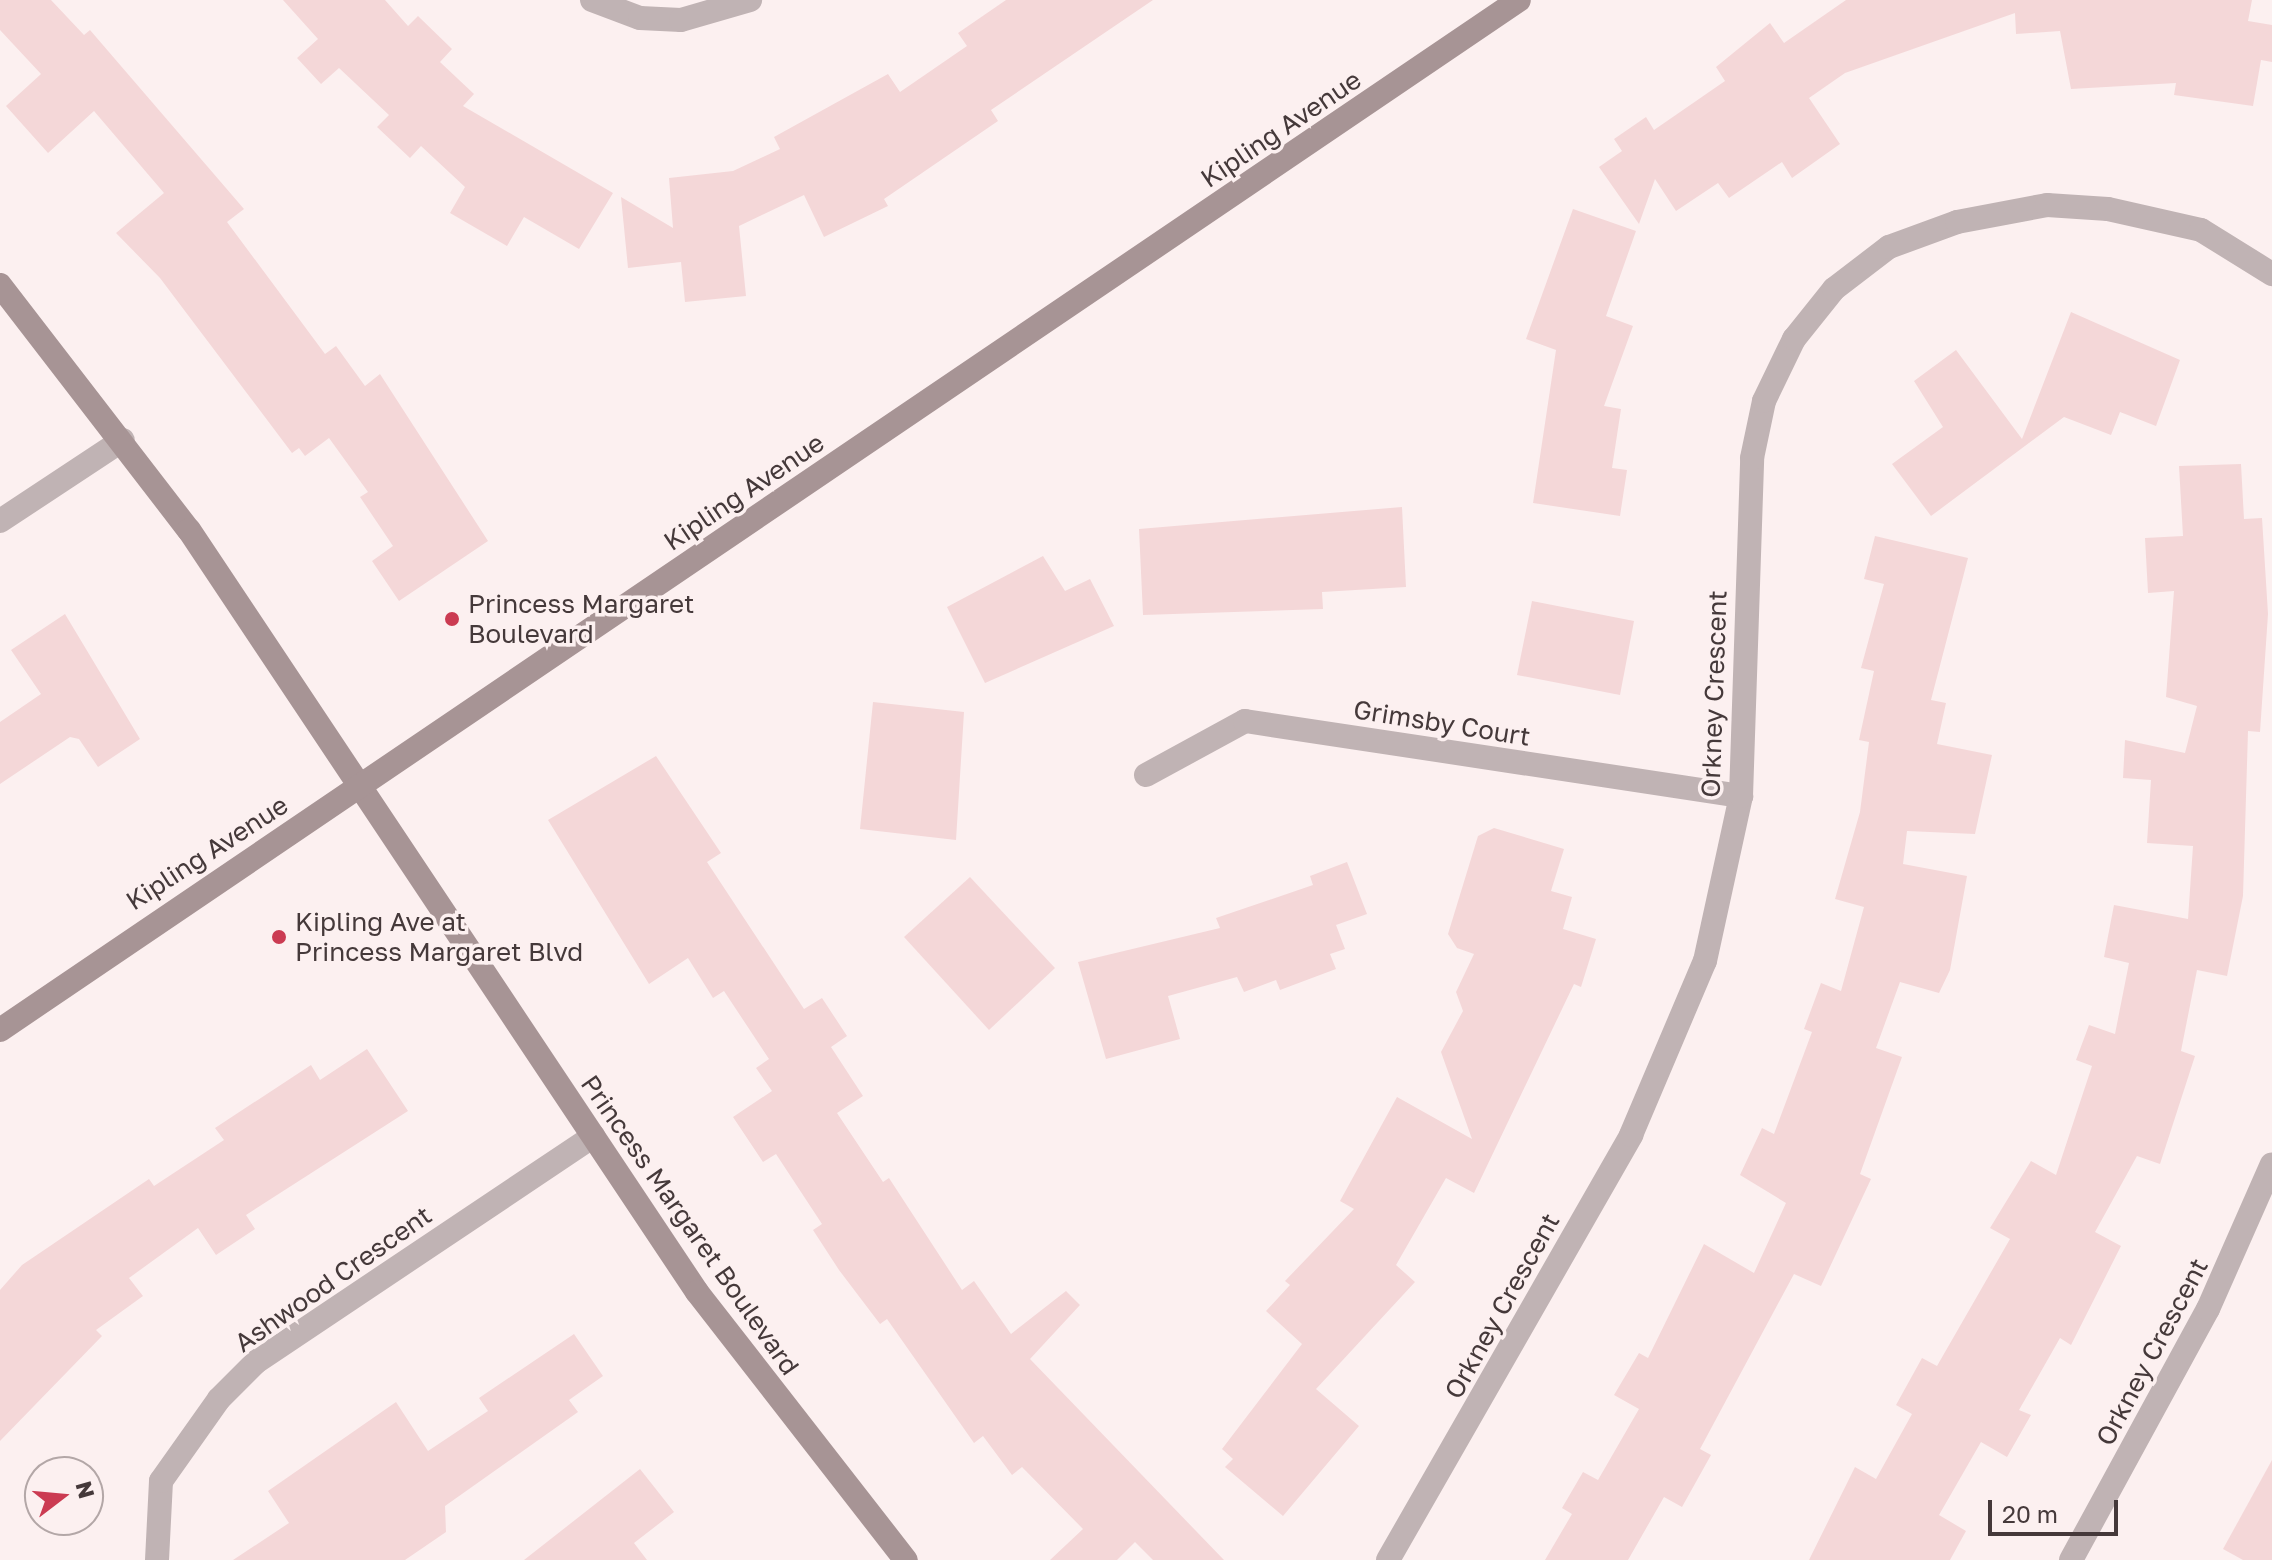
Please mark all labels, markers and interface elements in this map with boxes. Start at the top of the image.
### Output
street label: Kipling Avenue [1195,64,1367,194]
street label: Kipling Avenue [658,427,830,557]
place label: Princess Margaret Boulevard [468,588,694,650]
street label: Orkney Crescent [1695,590,1733,798]
marker: Princess Margaret Boulevard [443,610,461,628]
street label: Grimsby Court [1351,694,1533,752]
street label: Kipling Avenue [120,789,294,917]
place label: Kipling Ave at Princess Margaret Blvd [295,906,583,968]
marker: Kipling Ave at Princess Margaret Blvd [270,928,288,946]
street label: Princess Margaret Boulevard [574,1069,806,1381]
street label: Ashwood Crescent [229,1199,437,1359]
street label: Orkney Crescent [1438,1208,1566,1404]
street label: Orkney Crescent [2090,1253,2214,1451]
north arrow [24,1456,104,1536]
text: N [70,1478,101,1502]
scale bar [1992,1484,2122,1534]
text: 20 m [2002,1499,2058,1528]

